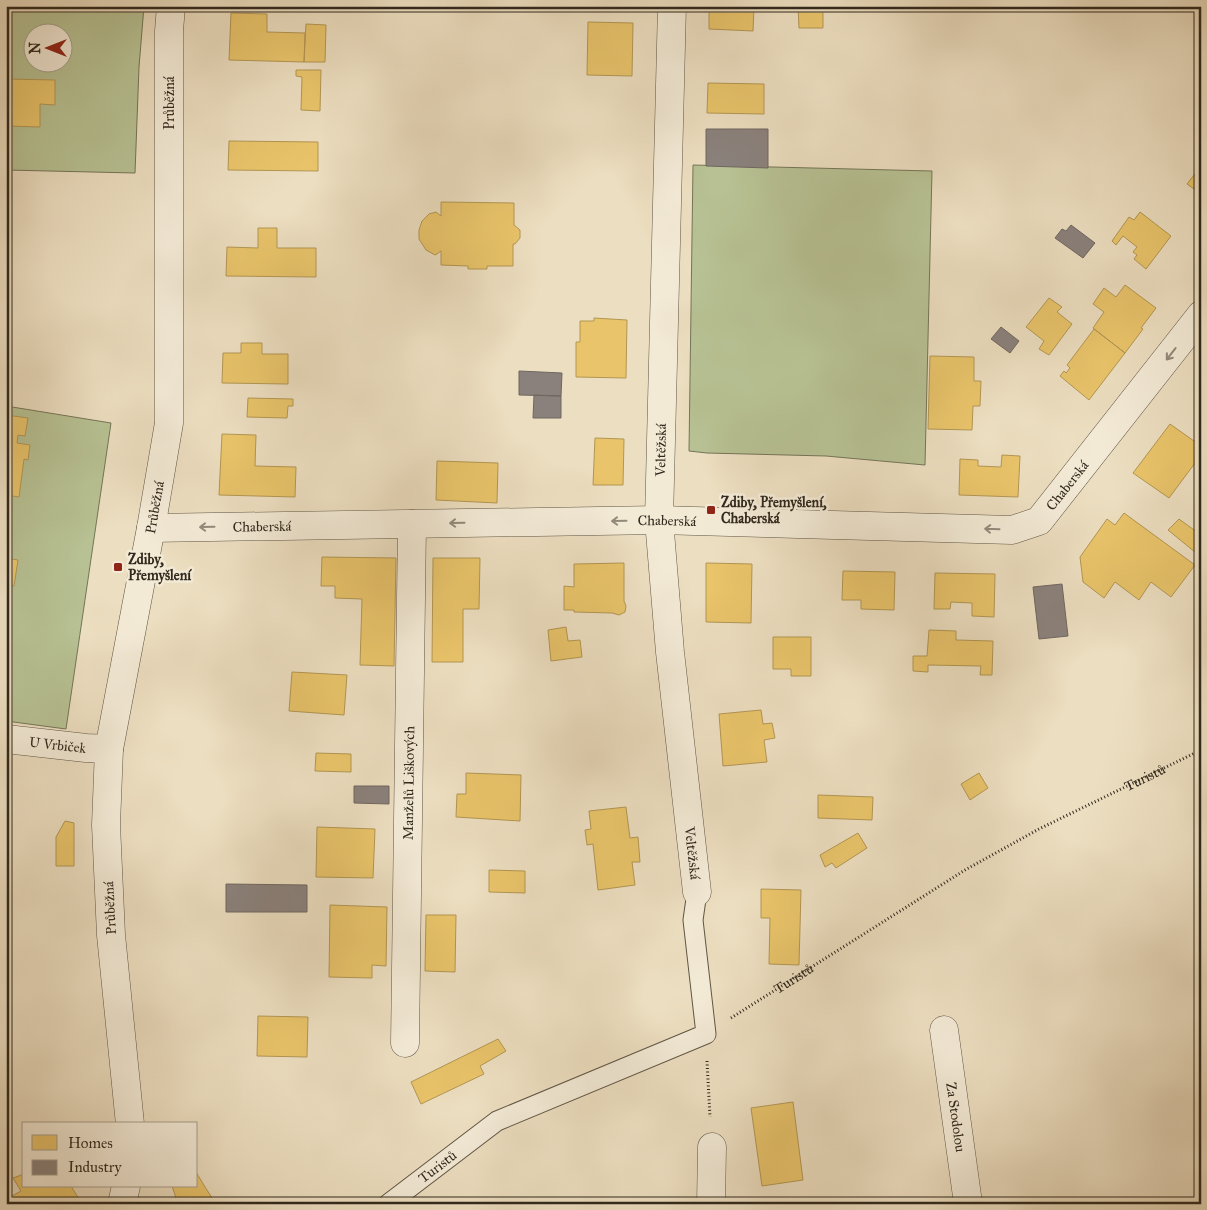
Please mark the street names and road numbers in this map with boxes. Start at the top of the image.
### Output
street label: Průběžná [161,76,178,130]
street label: Veltěžská [652,423,670,478]
street label: Chaberská [1042,457,1092,514]
street label: Průběžná [142,480,167,535]
street label: Chaberská [637,511,697,530]
street label: Chaberská [233,517,292,535]
street label: Manželů Liškových [399,726,418,840]
street label: U Vrbiček [28,733,87,756]
street label: Turistů [1121,760,1168,795]
street label: Veltěžská [681,825,704,881]
street label: Průběžná [100,881,120,935]
street label: Turistů [771,959,817,997]
street label: Za Stodolou [943,1081,969,1154]
street label: Turistů [415,1146,460,1186]

